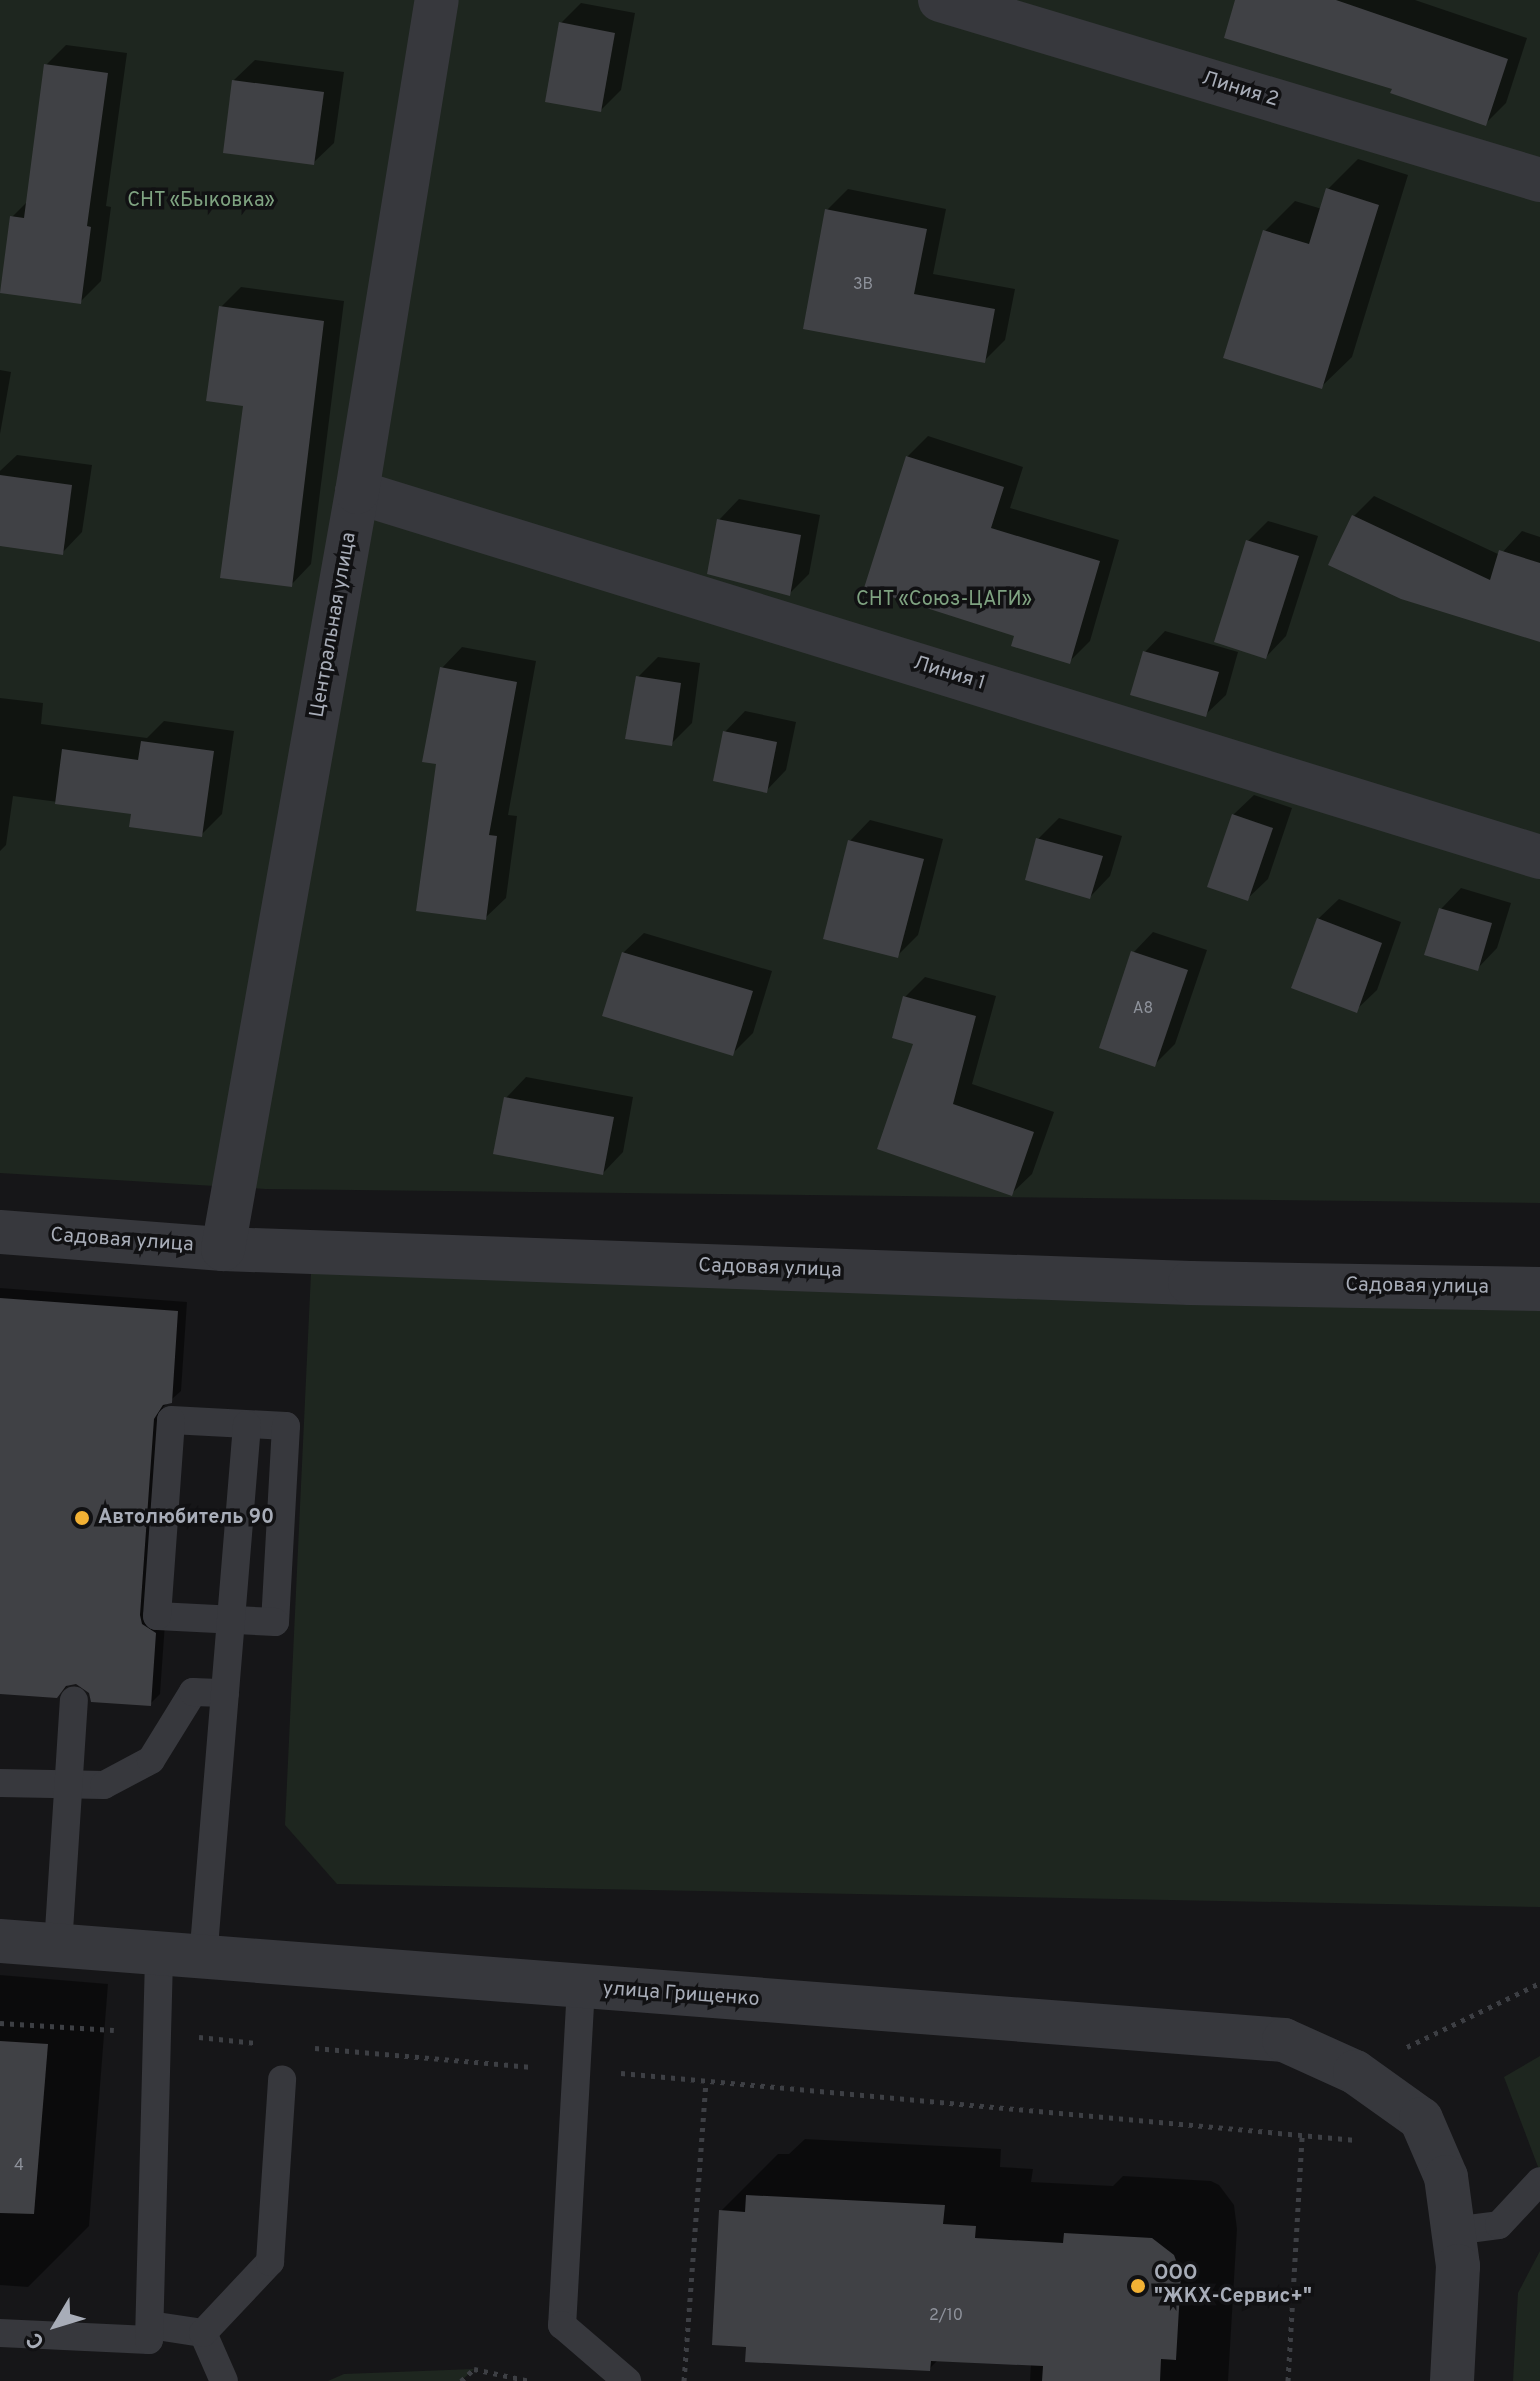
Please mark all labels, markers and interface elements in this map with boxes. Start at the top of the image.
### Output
street label: Линия 2 [1199,67,1281,113]
park label: СНТ «Быковка» [127,189,275,213]
house number: 3В [853,275,873,295]
street label: Центральная улица [306,531,362,719]
park label: СНТ «Союз-ЦАГИ» [856,588,1032,612]
street label: Линия 1 [910,652,988,696]
house number: А8 [1133,999,1153,1019]
street label: Садовая улица [50,1224,194,1258]
street label: Садовая улица [698,1255,842,1283]
street label: Садовая улица [1345,1274,1489,1300]
place label: Автолюбитель 90 [98,1506,274,1530]
marker: Автолюбитель 90 [73,1509,91,1527]
street label: улица Грищенко [602,1978,760,2012]
house number: 4 [14,2156,24,2176]
place label: ООО "ЖКХ-Сервис+" [1154,2262,1312,2309]
marker: ООО "ЖКХ-Сервис+" [1129,2277,1147,2295]
north arrow [16,2285,96,2365]
house number: 2/10 [929,2306,963,2326]
text: С [22,2326,52,2354]

